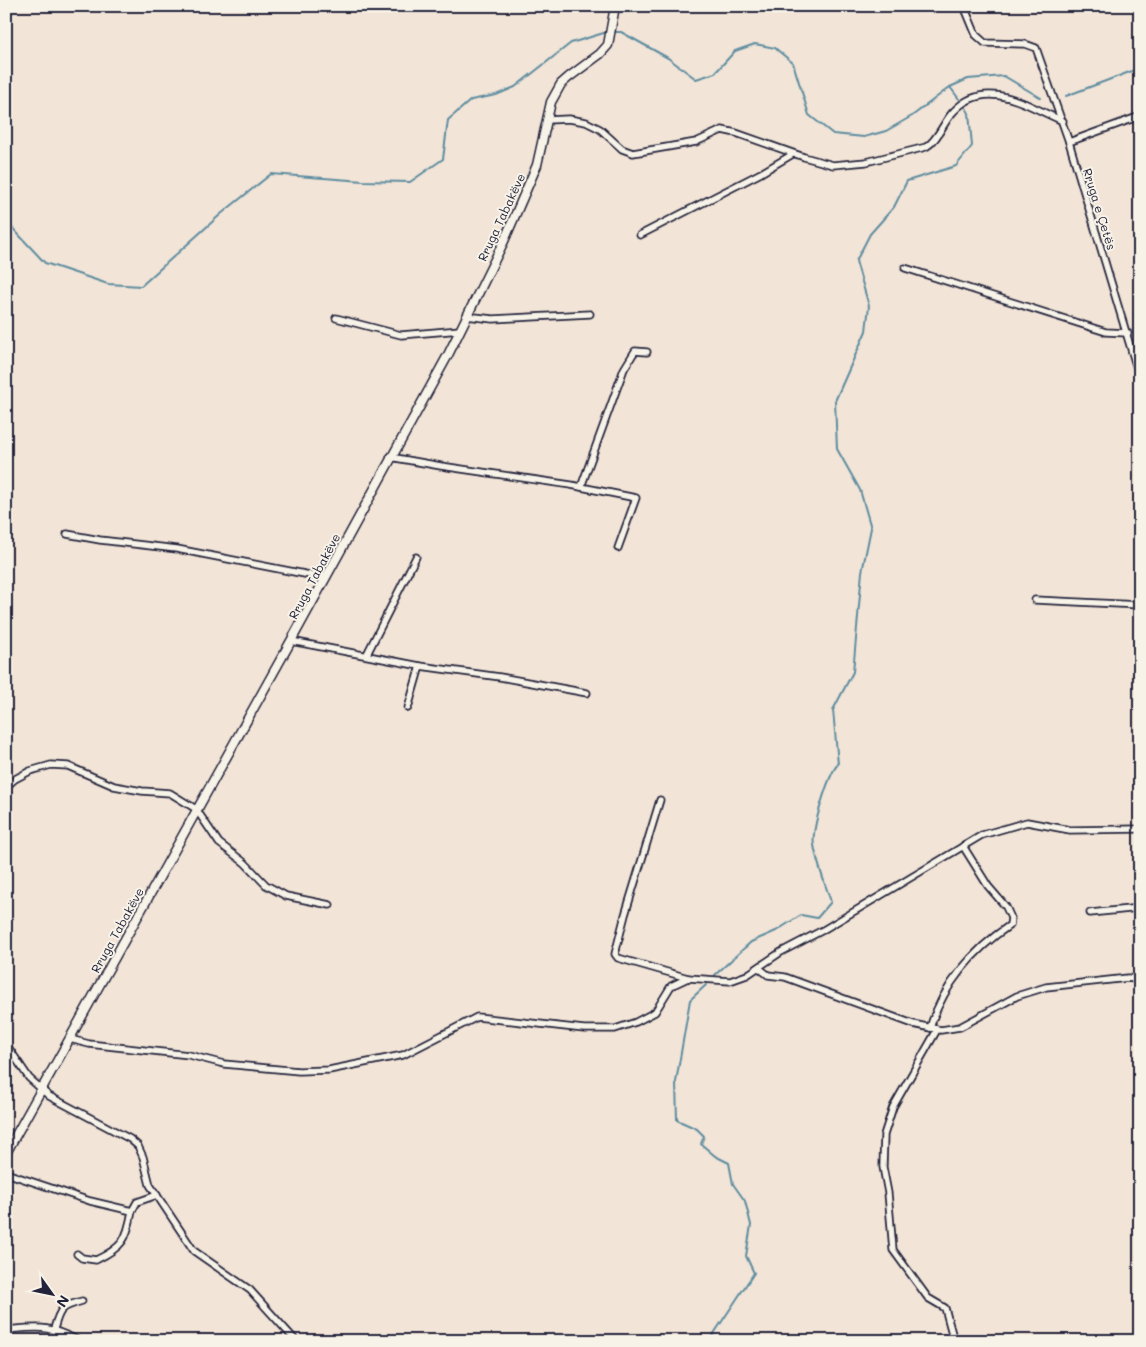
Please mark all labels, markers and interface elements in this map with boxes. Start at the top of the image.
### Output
street label: Rruga e Çetës [1080,166,1120,252]
street label: Rruga Tabakëve [474,171,528,263]
street label: Rruga Tabakëve [285,530,343,622]
street label: Rruga Tabakëve [87,885,147,975]
north arrow [28,1270,78,1320]
text: N [52,1292,74,1311]

